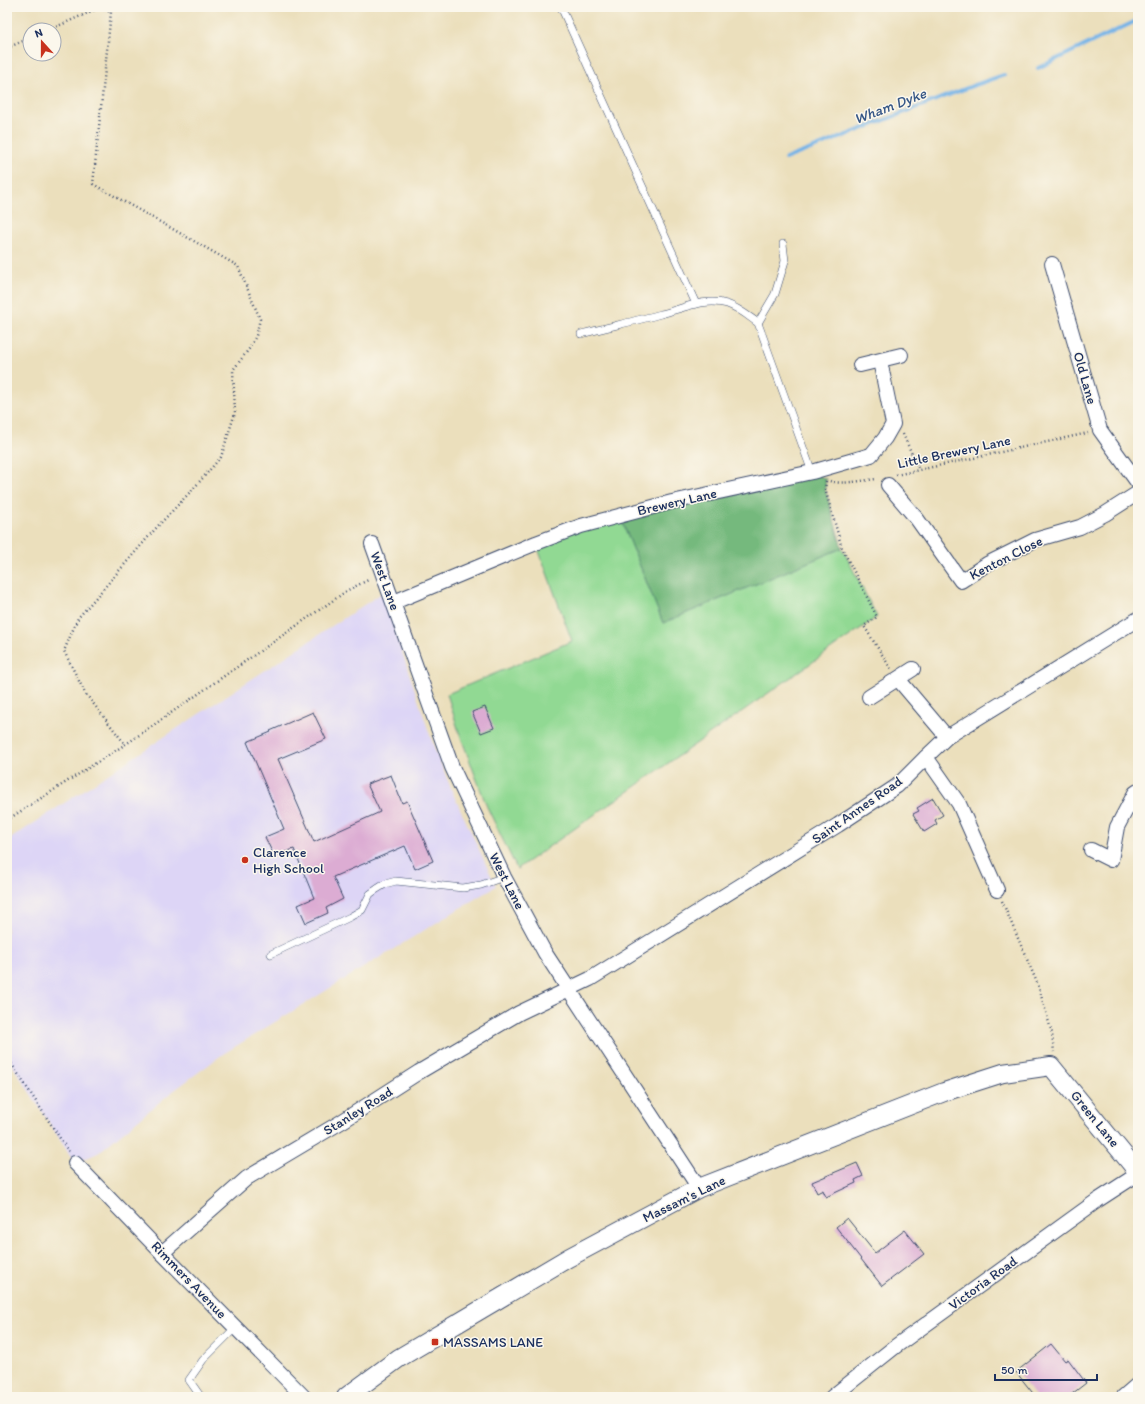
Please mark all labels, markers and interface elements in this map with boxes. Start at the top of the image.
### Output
north arrow [22,22,62,62]
text: N [33,26,44,41]
water label: Wham Dyke [851,84,929,128]
street label: Old Lane [1069,350,1101,406]
street label: Little Brewery Lane [896,432,1012,472]
street label: Brewery Lane [636,485,719,519]
street label: Kenton Close [967,532,1046,584]
street label: West Lane [367,549,404,613]
street label: Saint Annes Road [809,772,906,847]
place label: Clarence High School [253,844,324,877]
street label: West Lane [485,850,529,912]
marker: Clarence High School [240,855,250,865]
street label: Stanley Road [320,1083,396,1139]
street label: Green Lane [1067,1087,1123,1151]
street label: Massam's Lane [640,1172,728,1226]
street label: Rimmers Avenue [148,1238,231,1323]
street label: Victoria Road [945,1252,1021,1314]
place label: MASSAMS LANE [443,1334,543,1351]
marker: MASSAMS LANE [430,1337,440,1347]
scale bar [995,1356,1097,1382]
text: 50 m [1001,1363,1027,1377]

